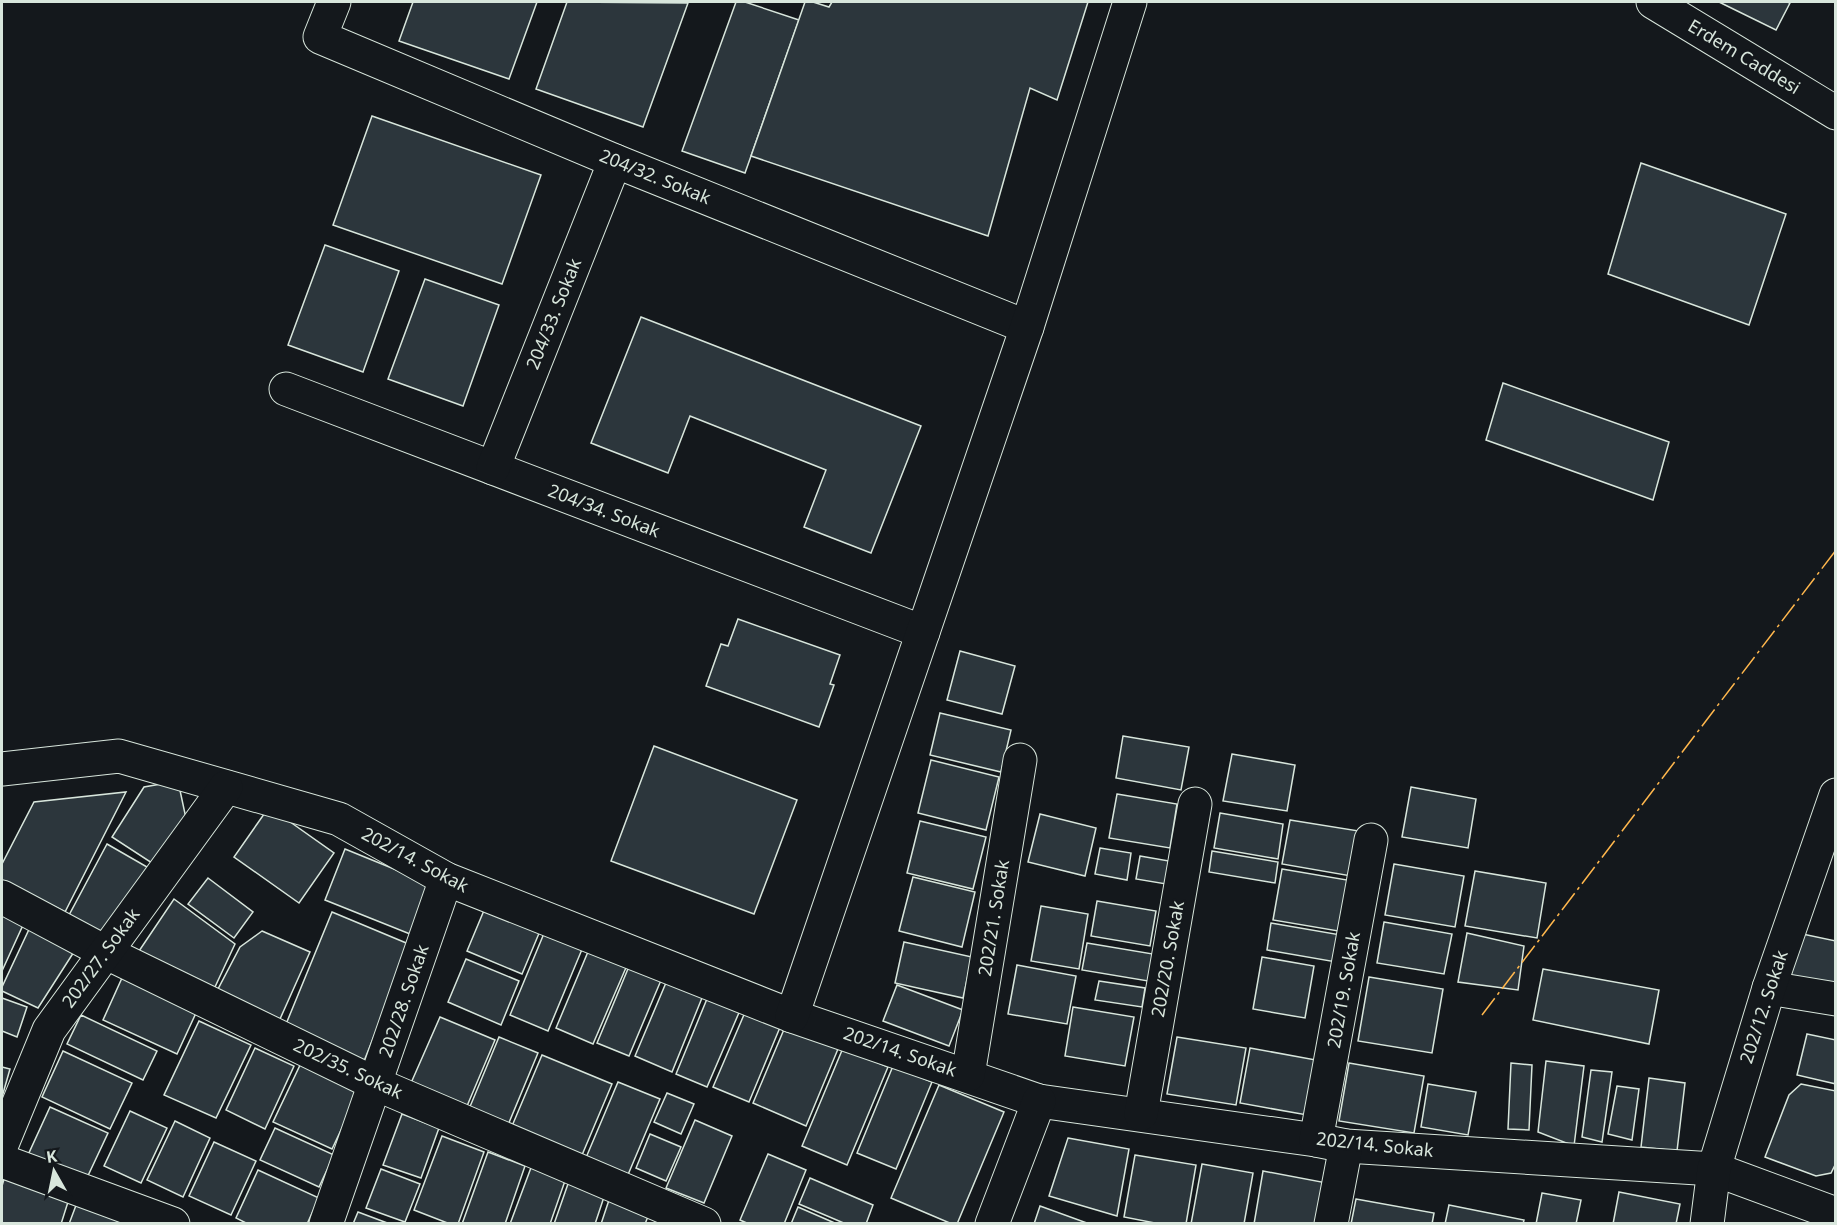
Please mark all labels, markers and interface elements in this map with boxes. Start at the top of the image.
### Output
street label: Erdem Caddesi [1684,13,1805,99]
street label: 204/32. Sokak [596,143,715,209]
street label: 204/33. Sokak [520,254,586,373]
street label: 204/34. Sokak [545,478,664,543]
street label: 202/14. Sokak [358,821,473,898]
street label: 202/21. Sokak [972,857,1014,978]
street label: 202/20. Sokak [1145,898,1189,1019]
street label: 202/27. Sokak [56,902,145,1012]
street label: 202/19. Sokak [1321,929,1365,1050]
street label: 202/28. Sokak [373,941,434,1060]
street label: 202/12. Sokak [1733,947,1793,1066]
street label: 202/14. Sokak [841,1021,960,1082]
street label: 202/35. Sokak [290,1032,407,1104]
street label: 202/14. Sokak [1315,1126,1435,1162]
north arrow [24,1141,84,1201]
text: K [45,1144,59,1168]

